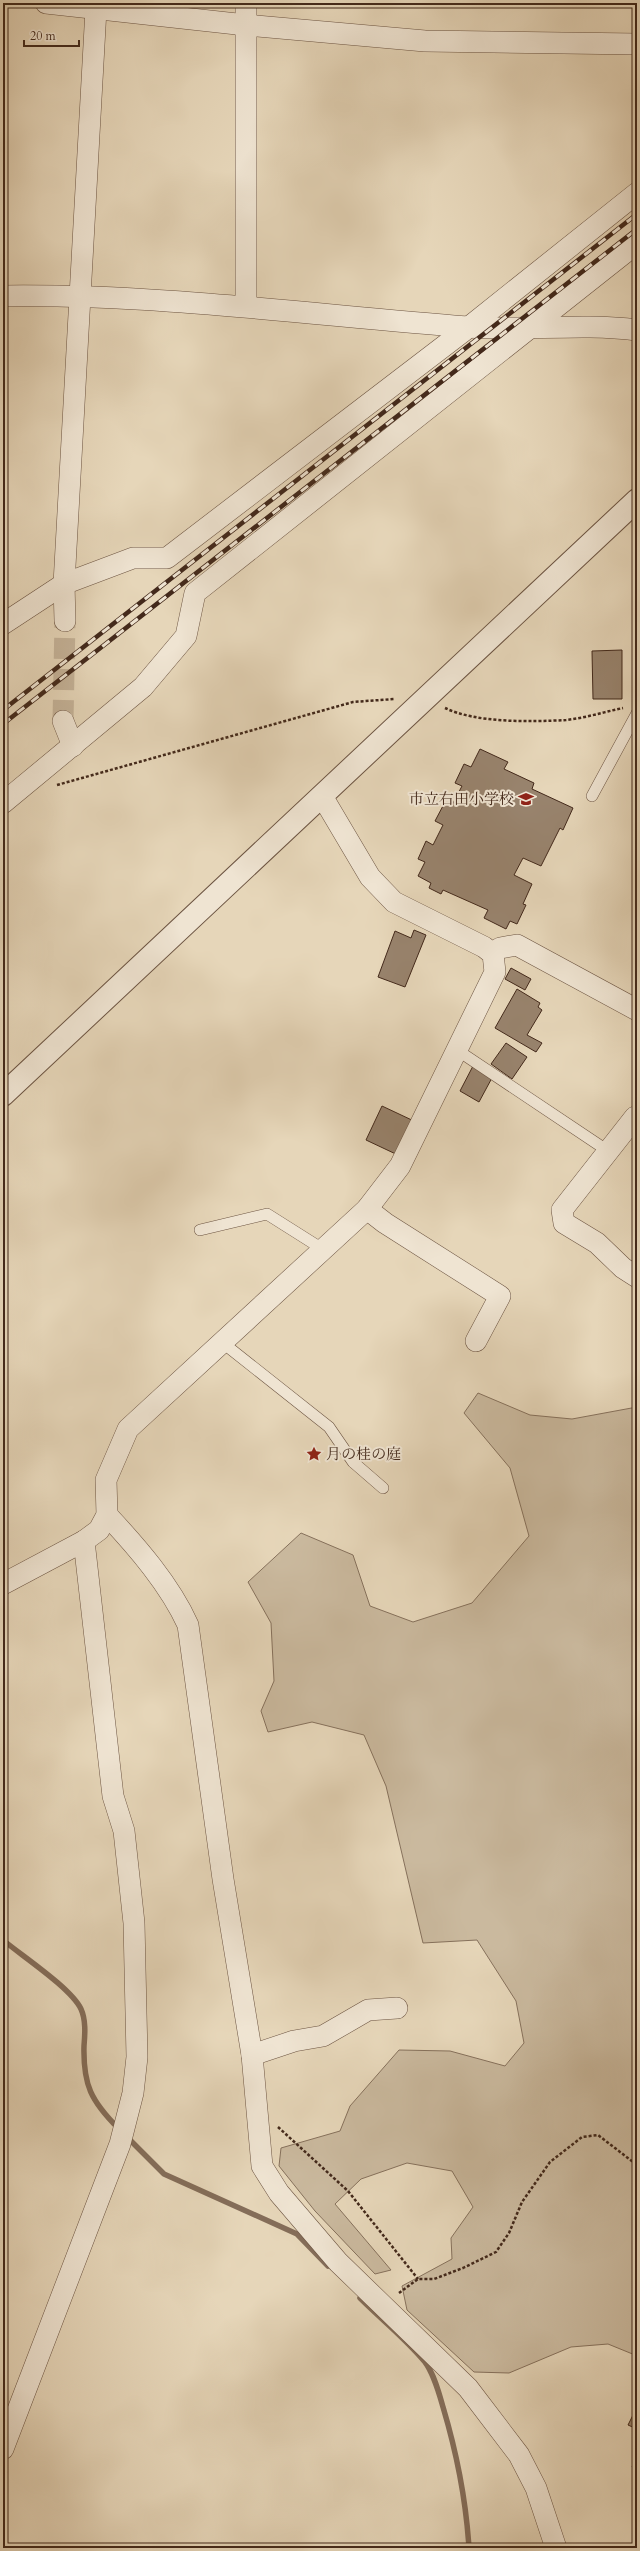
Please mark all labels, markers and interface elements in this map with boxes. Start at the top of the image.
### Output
scale bar [24,22,79,48]
text: 20 m [30,28,57,44]
place label: 市立右田小学校 [409,789,514,809]
school or university icon: 市立右田小学校 [517,790,535,808]
place label: 月の桂の庭 [326,1444,401,1464]
place icon: 月の桂の庭 [305,1445,323,1463]

